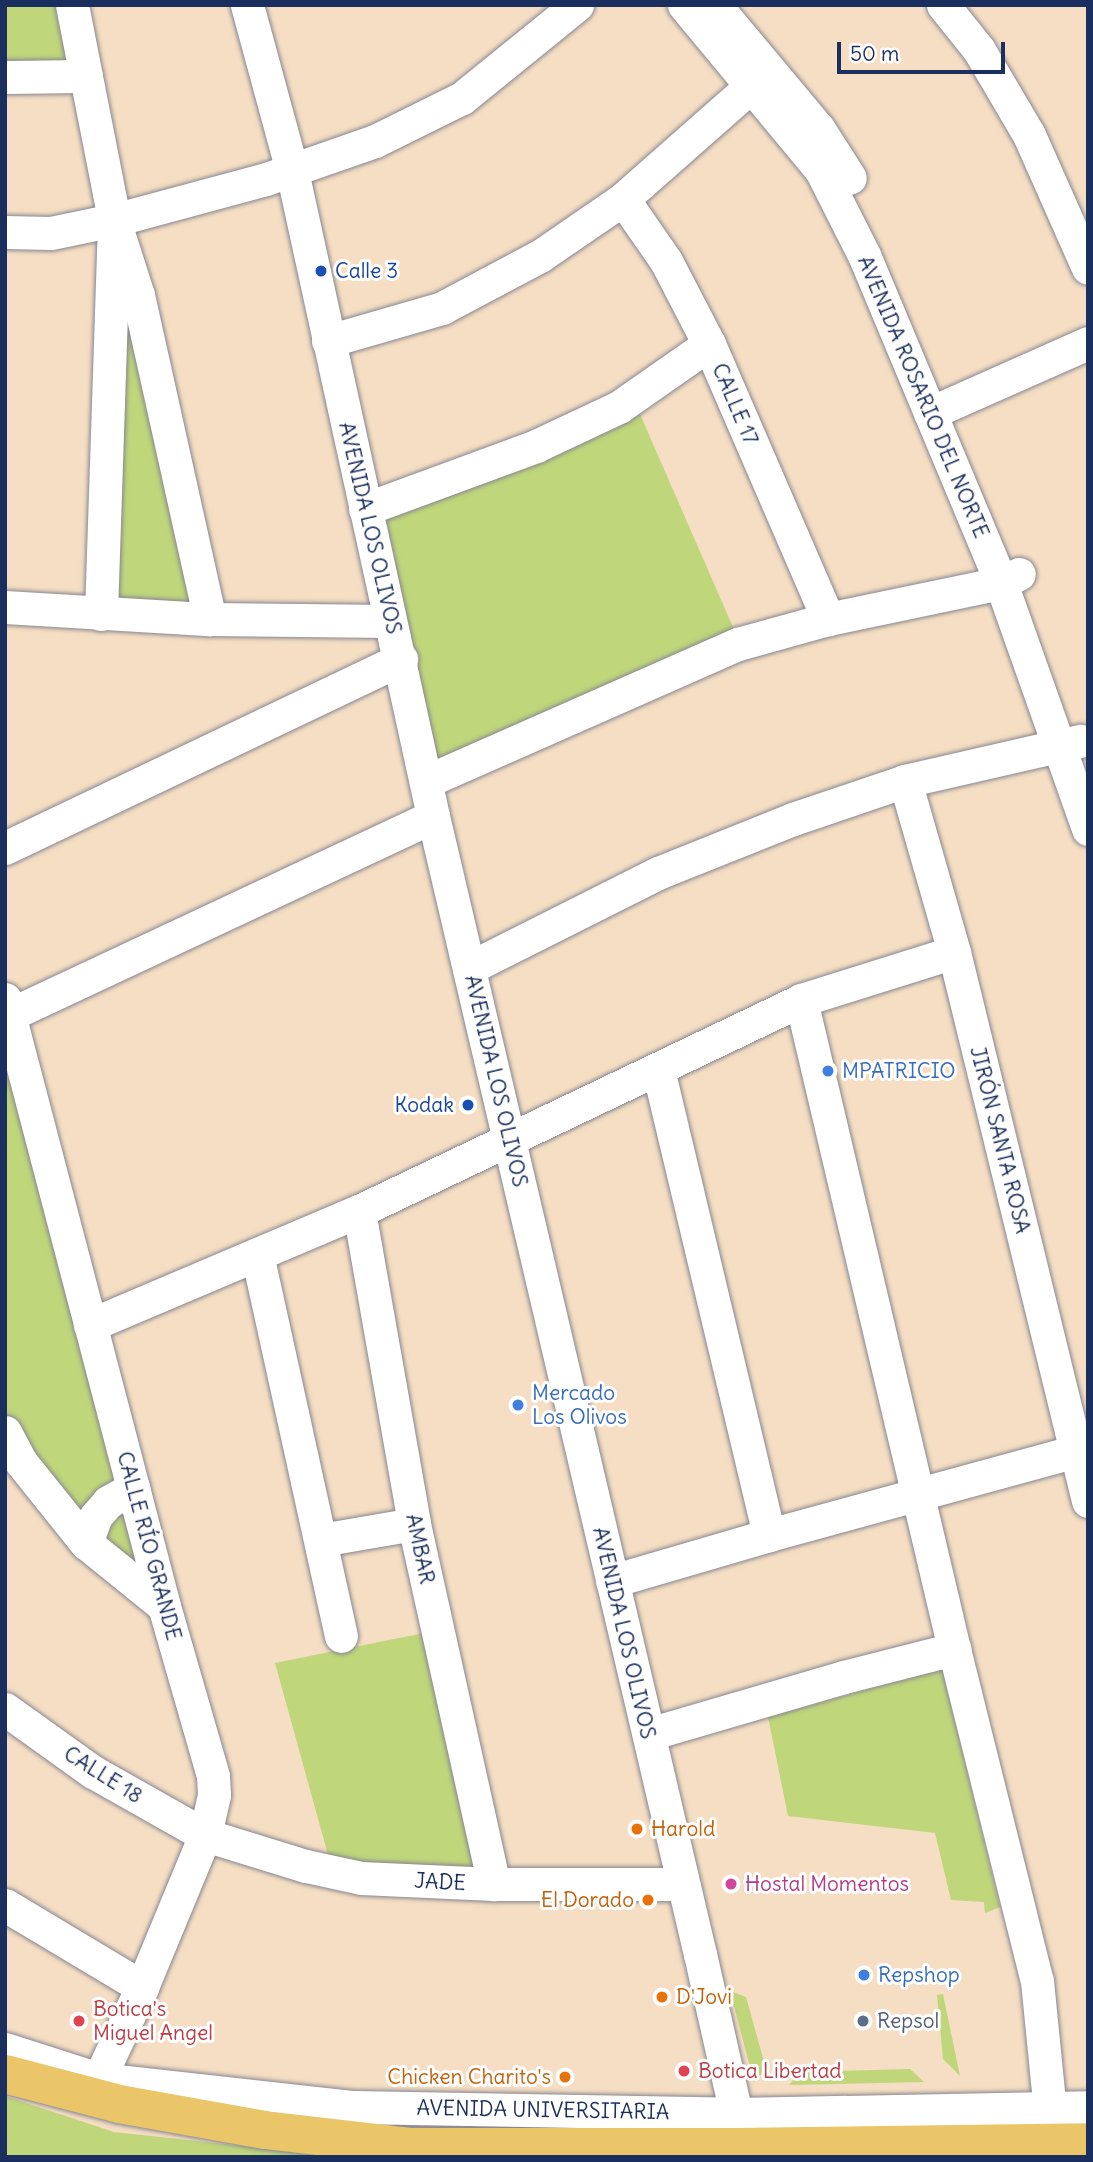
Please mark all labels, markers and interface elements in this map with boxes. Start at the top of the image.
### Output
scale bar [841,28,1009,72]
text: 50 m [850,40,899,67]
street label: AVENIDA ROSARIO DEL NORTE [852,252,994,542]
place label: Calle 3 [335,258,398,284]
marker: Calle 3 [313,263,329,279]
street label: CALLE 17 [707,359,763,449]
street label: AVENIDA LOS OLIVOS [333,420,407,636]
street label: AVENIDA LOS OLIVOS [459,973,533,1189]
street label: JIRÓN SANTA ROSA [965,1044,1035,1236]
place label: MPATRICIO [842,1058,956,1084]
marker: MPATRICIO [820,1063,836,1079]
place label: Kodak [394,1092,454,1118]
marker: Kodak [460,1097,476,1113]
place label: Mercado Los Olivos [532,1380,627,1430]
marker: Mercado Los Olivos [510,1397,526,1413]
street label: CALLE RÍO GRANDE [112,1449,186,1643]
street label: AMBAR [400,1512,440,1586]
street label: AVENIDA LOS OLIVOS [587,1525,661,1741]
street label: CALLE 18 [59,1741,147,1809]
place label: Harold [651,1816,715,1842]
marker: Harold [629,1821,645,1837]
street label: JADE [414,1868,466,1896]
place label: Hostal Momentos [745,1871,909,1897]
marker: Hostal Momentos [723,1876,739,1892]
place label: El Dorado [541,1887,634,1913]
marker: El Dorado [640,1892,656,1908]
place label: Repshop [878,1962,960,1988]
marker: Repshop [856,1967,872,1983]
place label: D'Jovi [676,1984,732,2010]
marker: D'Jovi [654,1989,670,2005]
place label: Botica's Miguel Angel [93,1996,213,2046]
place label: Repsol [877,2008,939,2034]
marker: Botica's Miguel Angel [71,2013,87,2029]
marker: Repsol [855,2013,871,2029]
place label: Botica Libertad [698,2058,842,2084]
marker: Botica Libertad [676,2063,692,2079]
place label: Chicken Charito's [387,2064,551,2090]
marker: Chicken Charito's [557,2069,573,2085]
street label: AVENIDA UNIVERSITARIA [417,2095,669,2125]

